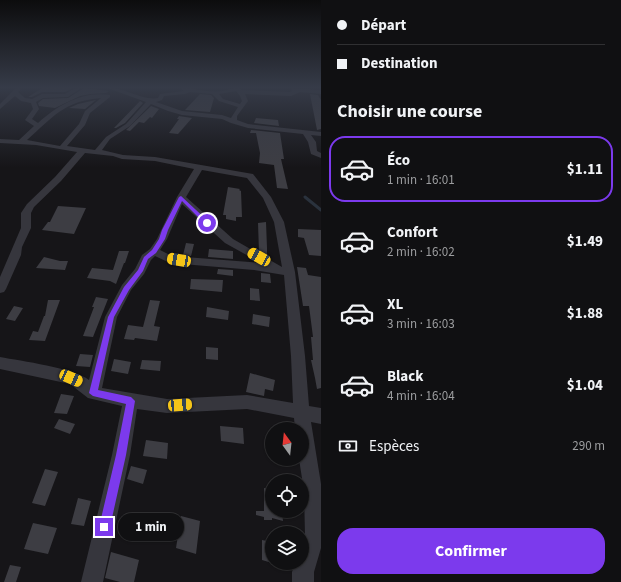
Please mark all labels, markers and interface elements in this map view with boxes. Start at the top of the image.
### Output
text: Départ [361,15,406,36]
text: Destination [361,53,438,74]
text: Choisir une course [337,99,482,124]
text: Éco [387,150,410,171]
icon: car [339,151,375,187]
text: $1.11 [567,159,603,180]
text: 1 min · 16:01 [387,171,455,189]
route start [198,214,216,232]
text: Confort [387,222,438,243]
icon: car [339,223,375,259]
text: $1.49 [567,231,603,252]
text: 2 min · 16:02 [387,243,455,261]
car [246,246,272,268]
car [166,252,192,268]
text: XL [387,294,403,315]
icon: car [339,295,375,331]
text: $1.88 [567,303,603,324]
text: 3 min · 16:03 [387,315,455,333]
text: Black [387,366,424,387]
icon: car [339,367,375,403]
car [58,368,84,388]
text: $1.04 [567,375,603,396]
text: 4 min · 16:04 [387,387,455,405]
car [168,398,192,412]
north arrow [265,422,309,466]
map controls [265,422,309,570]
icon: cash [337,435,359,457]
text: Espèces [369,436,419,457]
text: 290 m [572,437,605,455]
button: locate [265,474,309,518]
callout: 1 min [118,513,184,541]
route end [95,518,113,536]
text: 1 min [135,518,167,536]
button: layers [265,526,309,570]
button: Confirmer [337,528,605,574]

